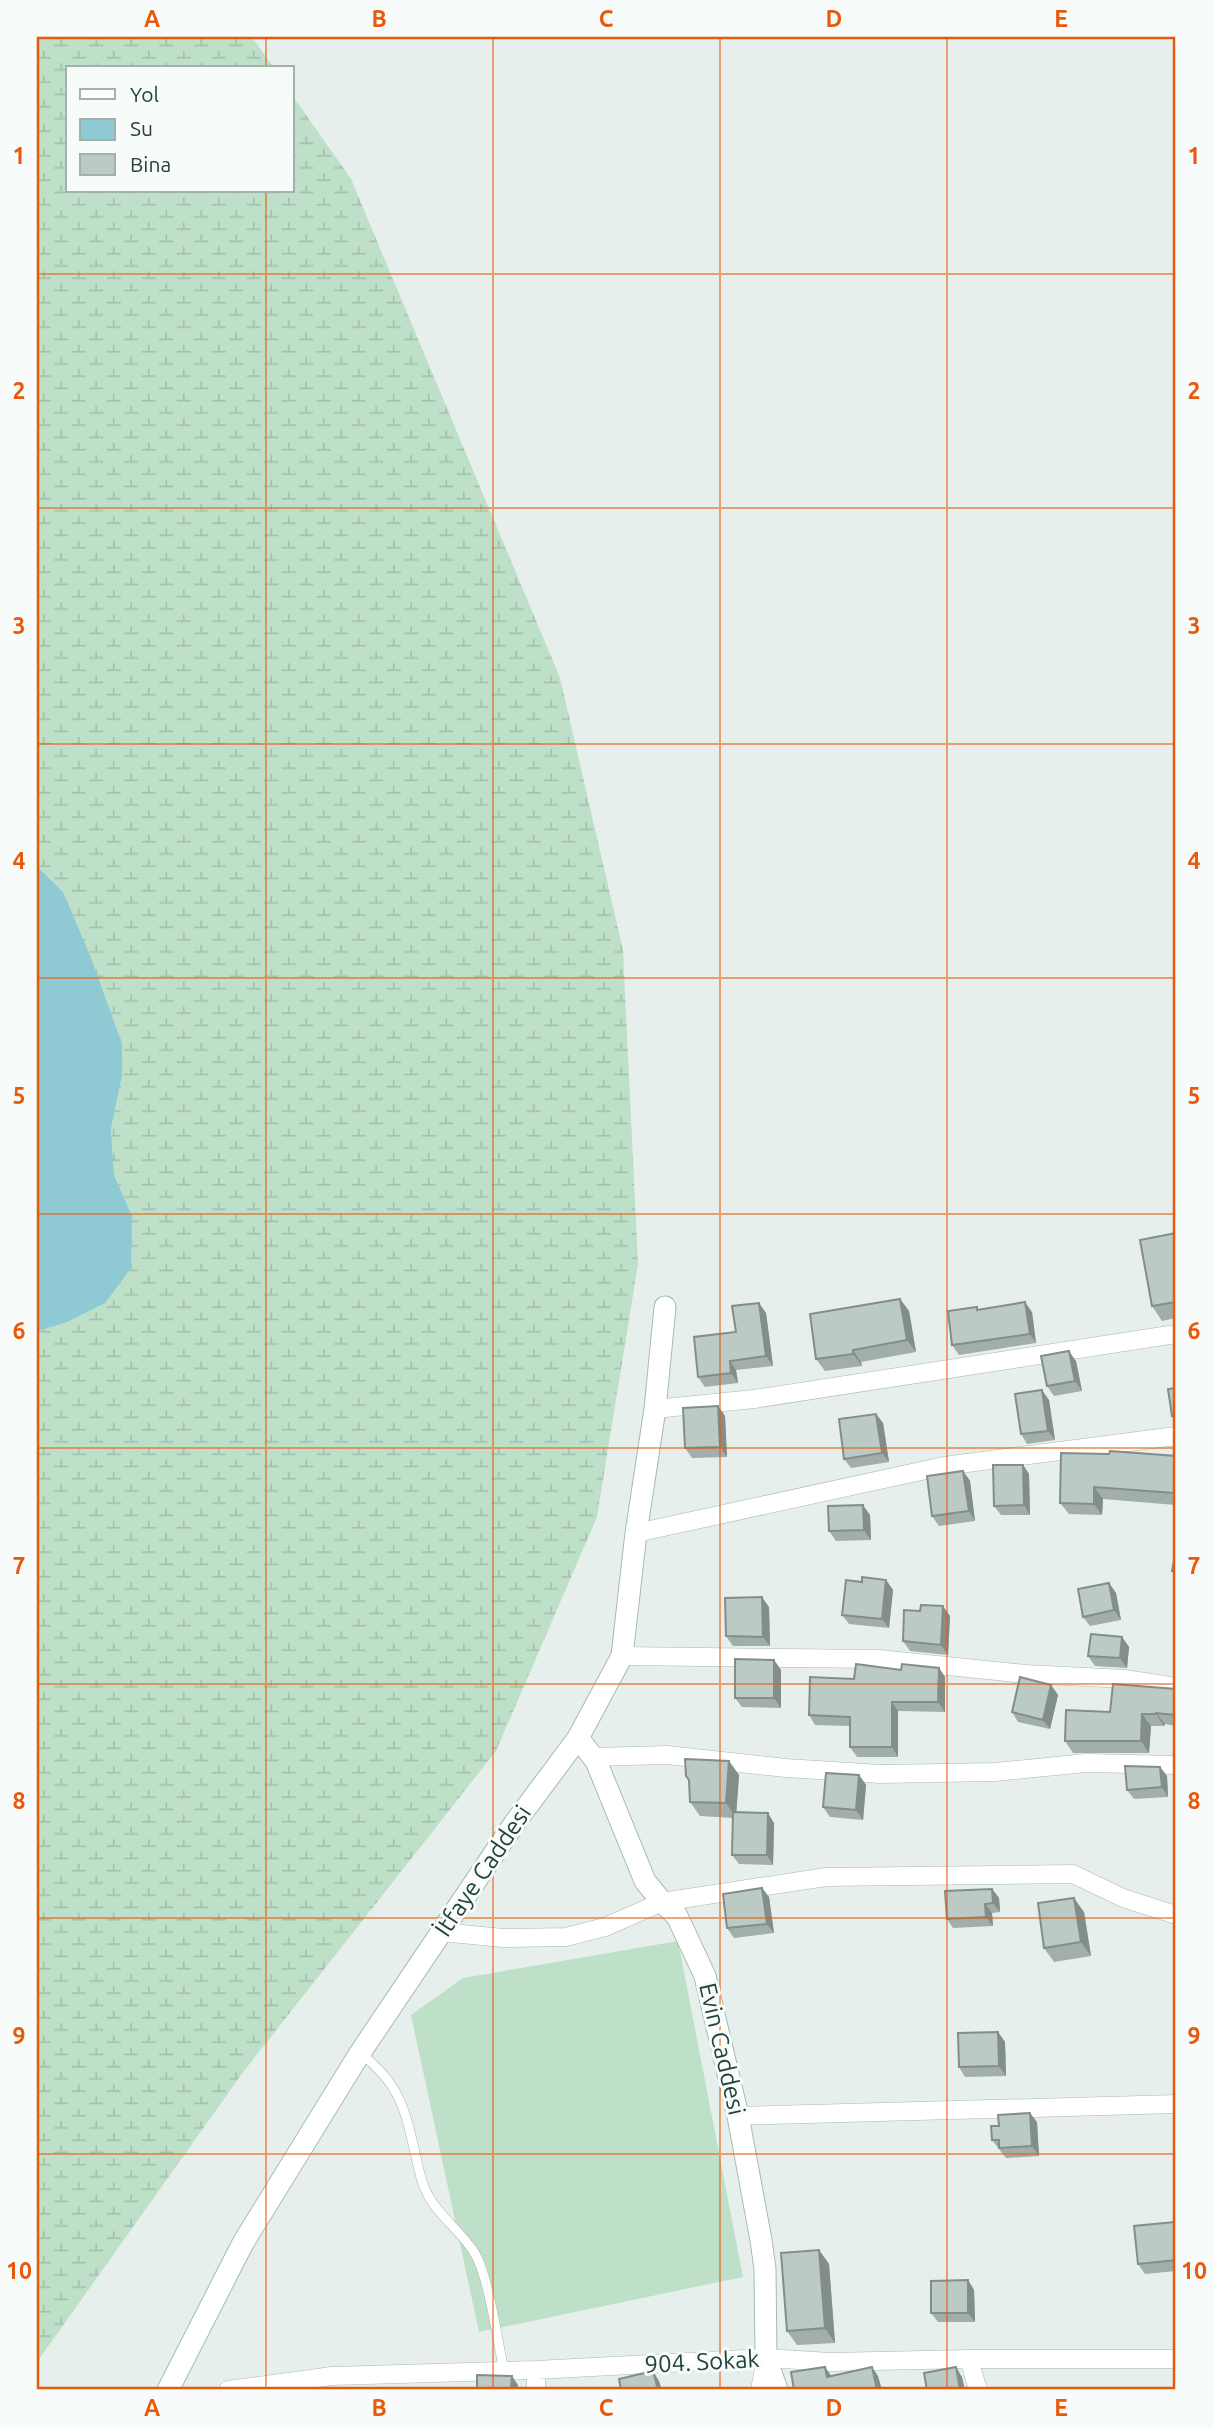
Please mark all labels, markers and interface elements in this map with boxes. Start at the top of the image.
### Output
text: A [144,6,160,31]
text: B [371,6,387,31]
text: C [599,6,614,31]
text: D [826,6,842,31]
text: E [1054,6,1068,31]
legend [66,66,294,192]
text: Yol [130,82,159,106]
text: Su [130,116,153,140]
text: 1 [13,143,25,168]
text: 1 [1188,143,1200,168]
text: Bina [130,152,171,176]
text: 2 [13,378,25,403]
text: 2 [1188,378,1200,403]
text: 3 [13,613,25,638]
text: 3 [1188,613,1200,638]
text: 4 [13,848,26,873]
text: 4 [1188,848,1201,873]
text: 5 [13,1083,25,1108]
text: 5 [1188,1083,1200,1108]
text: 6 [13,1318,26,1343]
text: 6 [1188,1318,1201,1343]
text: 7 [13,1553,25,1578]
text: 7 [1188,1553,1200,1578]
text: 8 [13,1788,25,1813]
text: 8 [1188,1788,1200,1813]
street label: İtfaye Caddesi [429,1800,536,1941]
street label: Evin Caddesi [694,1980,751,2117]
text: 9 [13,2023,25,2048]
text: 9 [1188,2023,1200,2048]
text: 10 [6,2258,32,2283]
text: 10 [1181,2258,1207,2283]
street label: 904. Sokak [644,2345,760,2378]
text: A [144,2395,160,2420]
text: B [371,2395,387,2420]
text: C [599,2395,614,2420]
text: D [826,2395,842,2420]
text: E [1054,2395,1068,2420]

